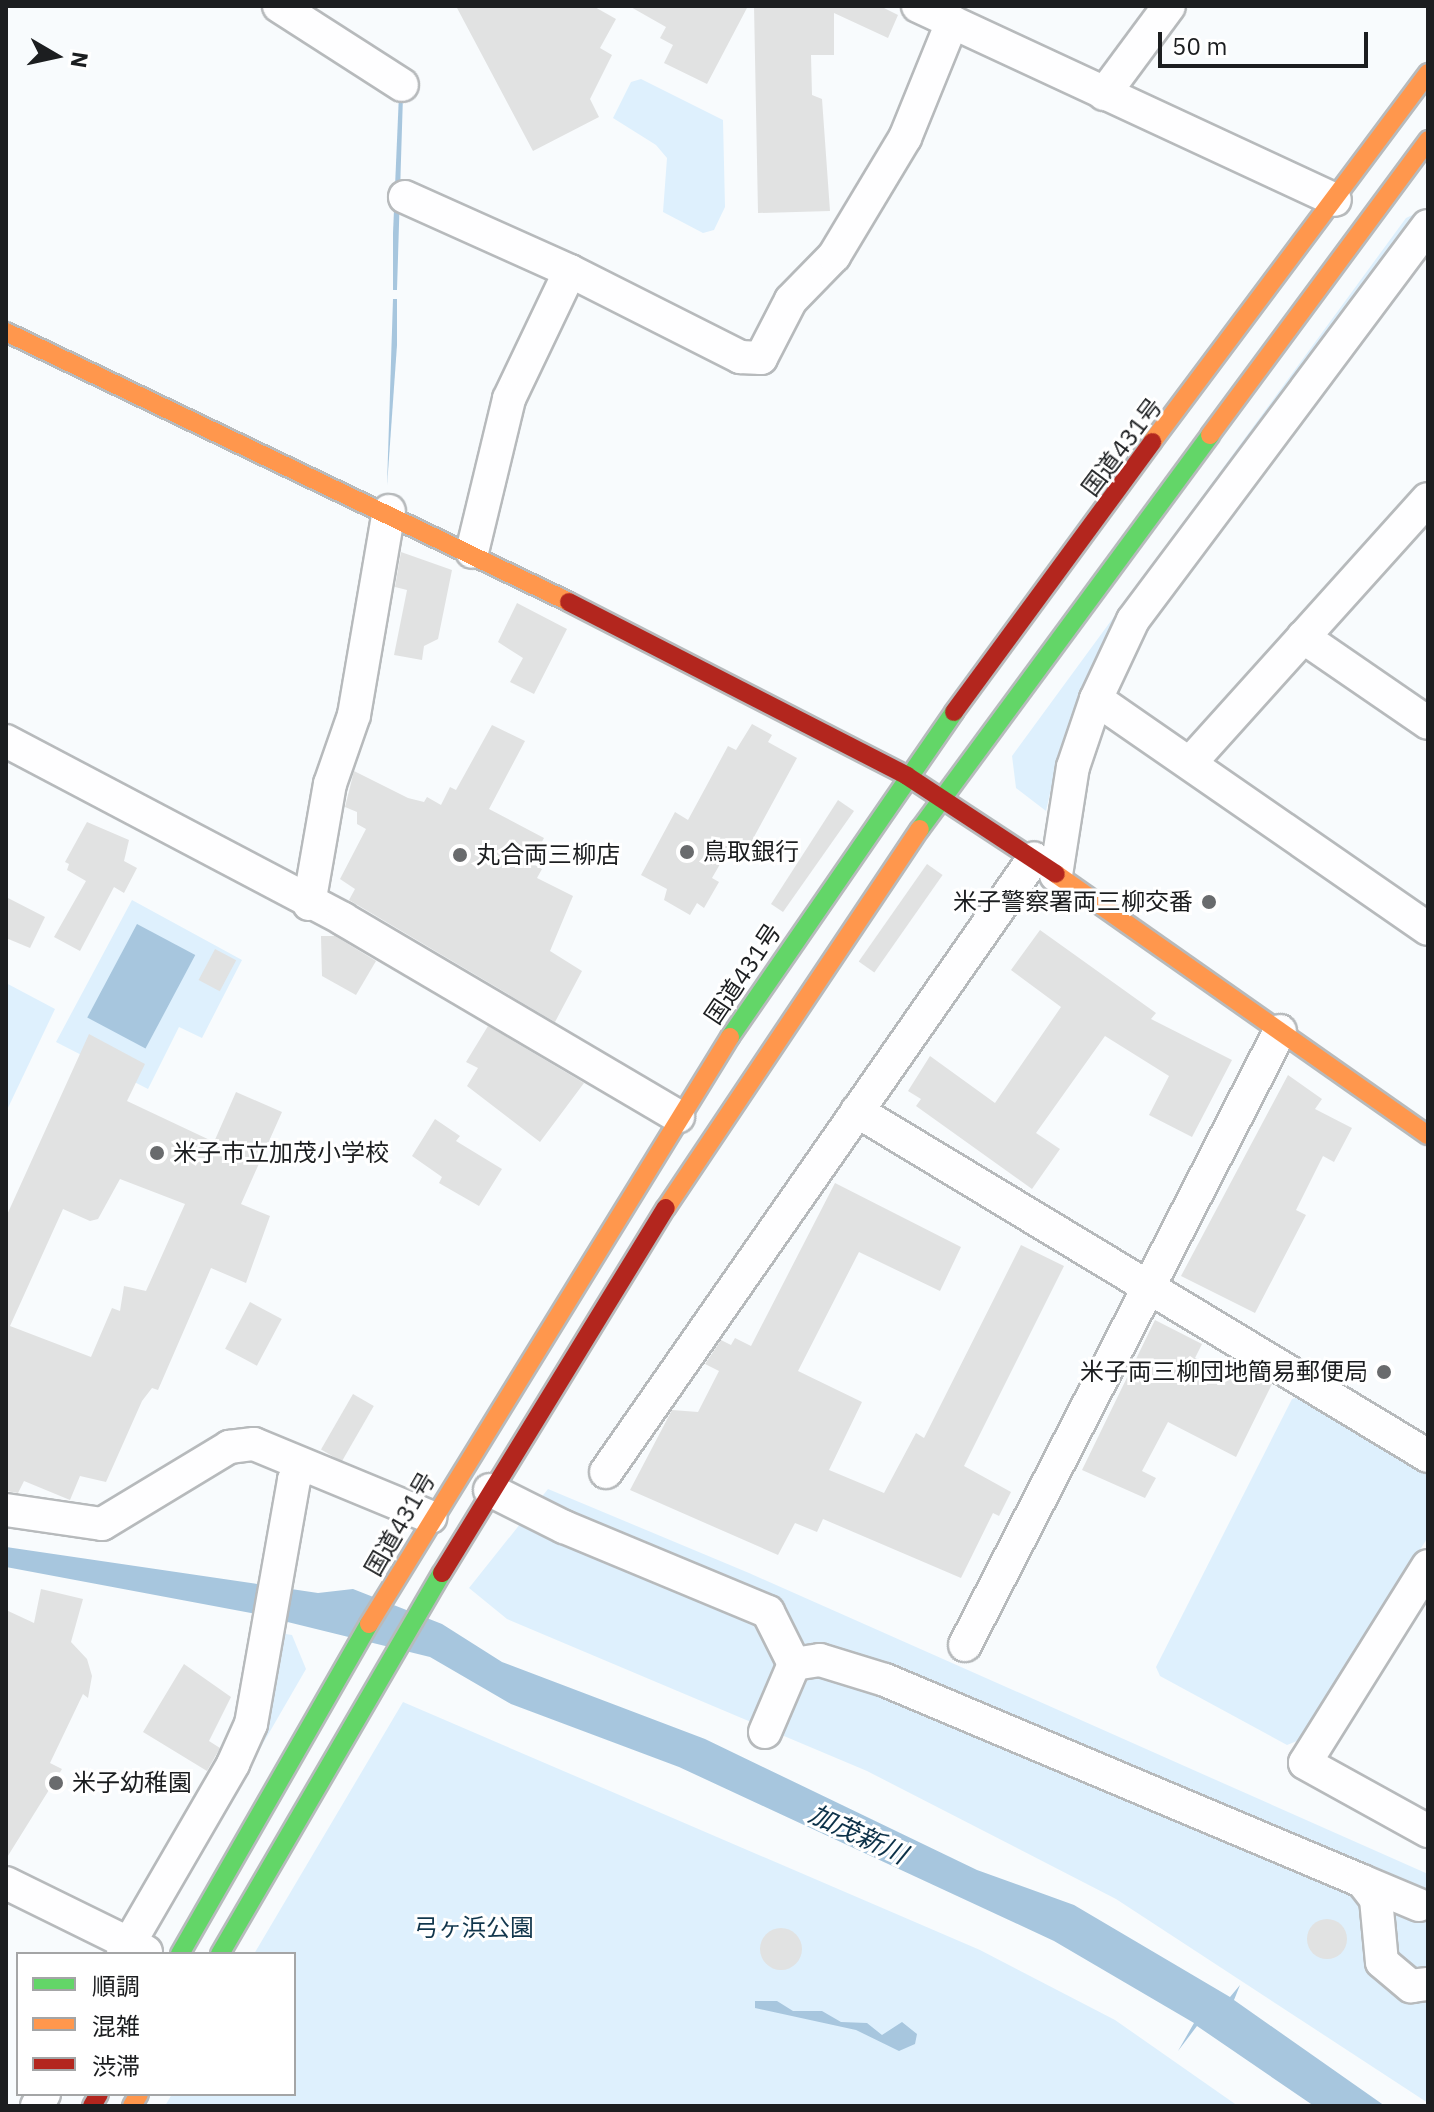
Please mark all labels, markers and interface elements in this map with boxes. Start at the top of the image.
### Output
north arrow [16,16,96,96]
scale bar [1162,16,1372,66]
text: 50 m [1172,30,1227,62]
text: N [65,50,96,70]
street label: 国道431号 [1076,392,1168,502]
place label: 鳥取銀行 [703,838,799,866]
place label: 丸合両三柳店 [476,841,620,869]
marker: 鳥取銀行 [678,843,696,861]
marker: 丸合両三柳店 [451,846,469,864]
place label: 米子警察署両三柳交番 [953,888,1193,916]
marker: 米子警察署両三柳交番 [1200,893,1218,911]
street label: 国道431号 [699,918,787,1030]
place label: 米子市立加茂小学校 [173,1139,389,1167]
marker: 米子市立加茂小学校 [148,1144,166,1162]
place label: 米子両三柳団地簡易郵便局 [1080,1358,1368,1386]
marker: 米子両三柳団地簡易郵便局 [1375,1363,1393,1381]
street label: 国道431号 [359,1467,441,1581]
place label: 米子幼稚園 [72,1769,192,1797]
marker: 米子幼稚園 [47,1774,65,1792]
water label: 加茂新川 [804,1798,912,1870]
park label: 弓ヶ浜公園 [414,1914,534,1942]
legend [16,1952,296,2096]
text: 順調 [92,1970,140,2002]
text: 混雑 [92,2010,140,2042]
text: 渋滞 [92,2050,140,2082]

